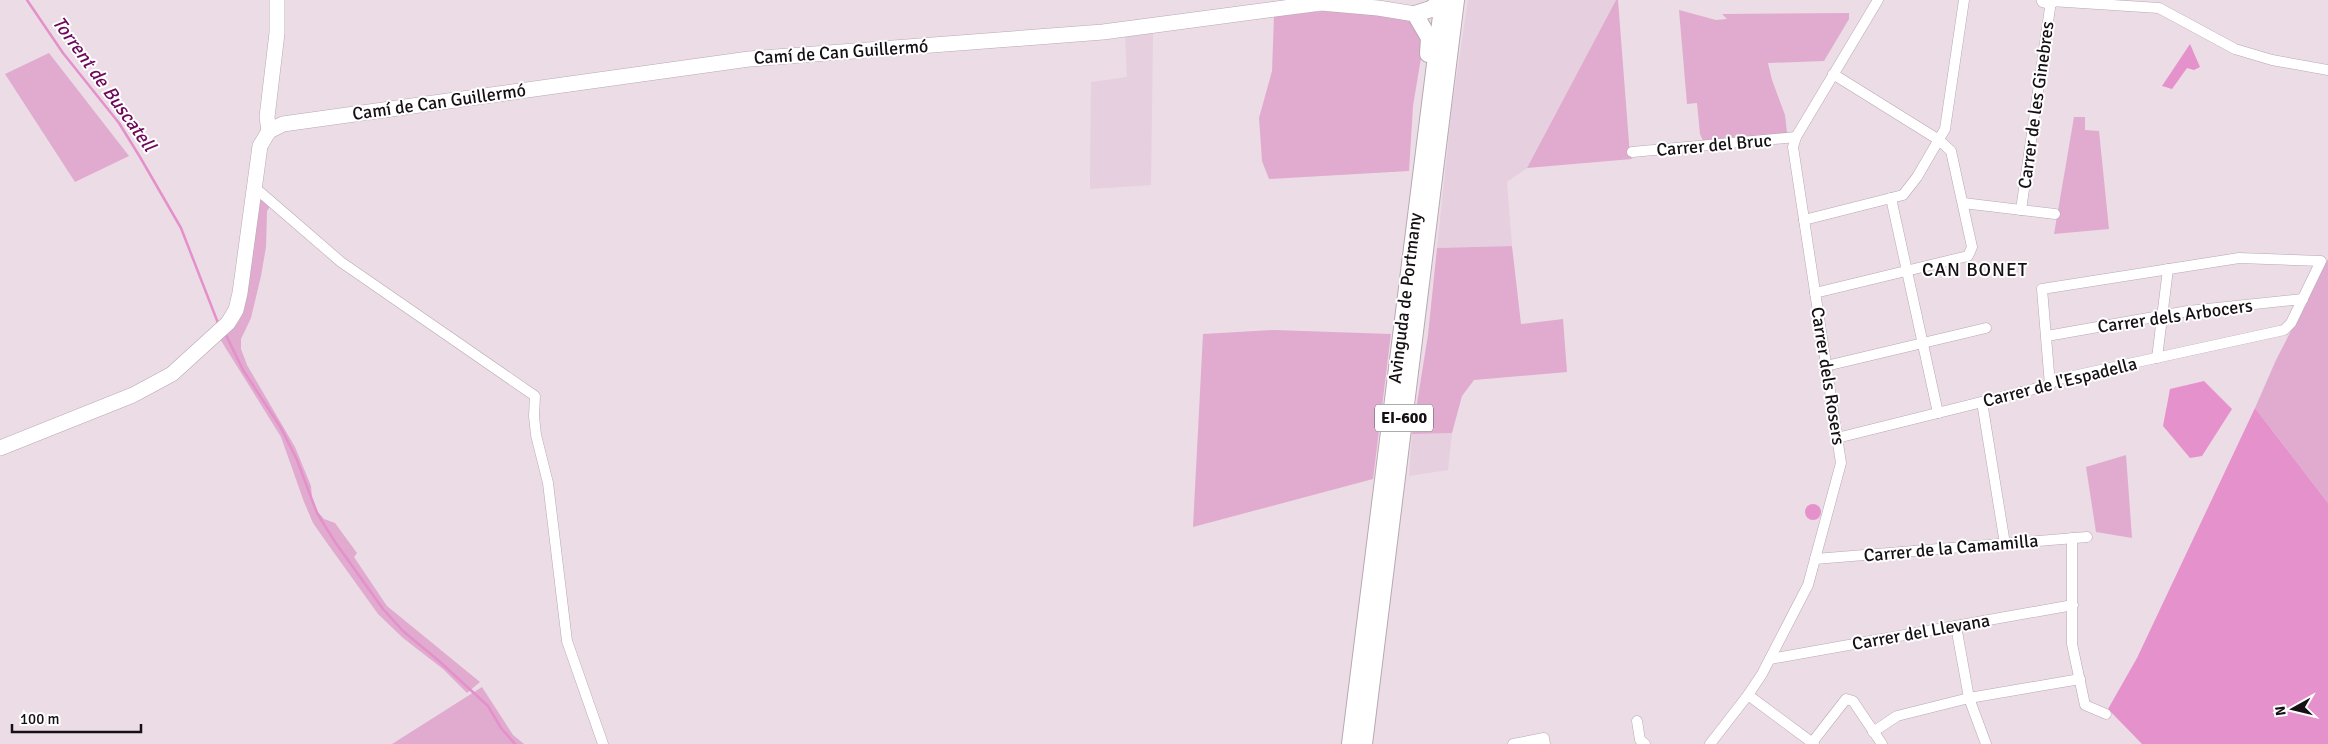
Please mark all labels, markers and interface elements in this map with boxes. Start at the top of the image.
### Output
water label: Torrent de Buscatell [47,12,162,157]
street label: Carrer de les Ginebres [2013,20,2059,190]
street label: Camí de Can Guillermó [753,35,929,69]
street label: Camí de Can Guillermó [351,79,527,125]
street label: Carrer del Bruc [1655,129,1773,161]
street label: Avinguda de Portmany [1384,211,1426,385]
district label: CAN BONET [1922,258,2028,282]
street label: Carrer dels Arbocers [2096,294,2254,338]
street label: Carrer dels Rosers [1806,305,1850,447]
street label: Carrer de l'Espadella [1981,352,2139,412]
road number: EI-600 [1375,404,1433,432]
street label: Carrer de la Camamilla [1863,529,2039,567]
street label: Carrer del Llevana [1850,609,1992,655]
north arrow [2268,684,2318,734]
scale bar [12,702,141,734]
text: N [2272,705,2290,717]
text: 100 m [20,710,60,728]

